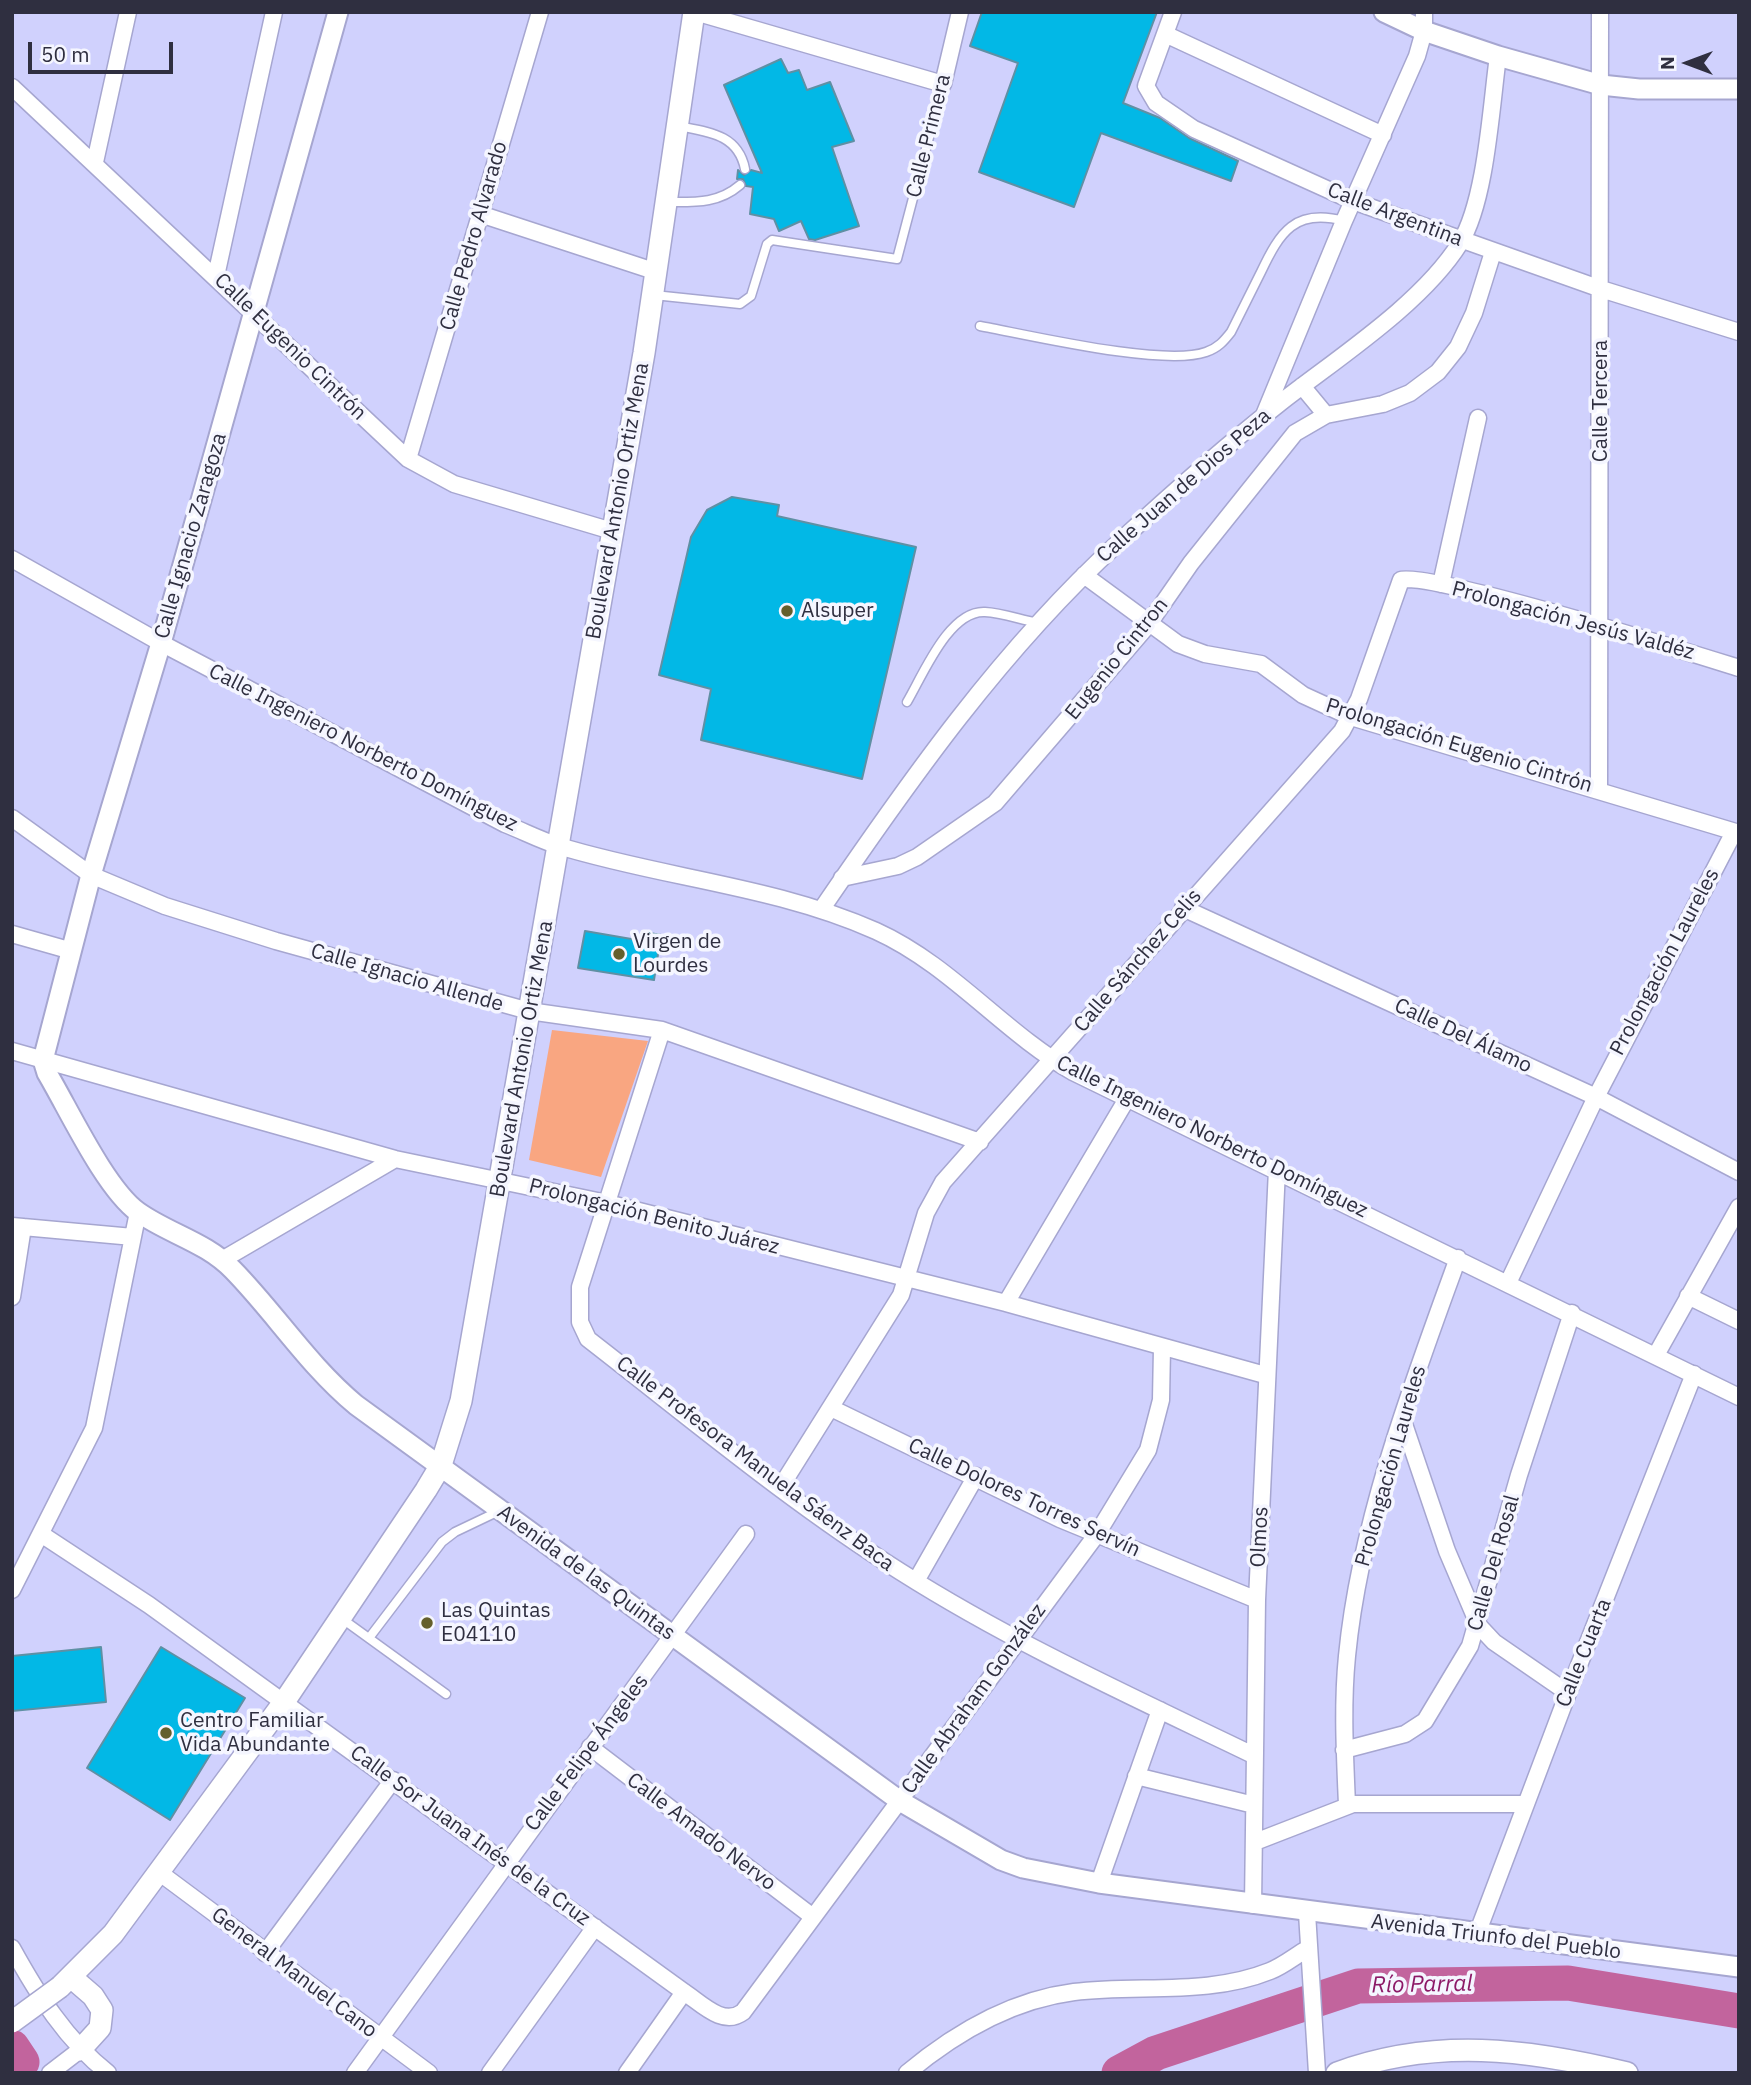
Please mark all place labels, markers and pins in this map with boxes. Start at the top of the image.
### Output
place label: Alsuper [801,598,874,624]
marker: Alsuper [779,603,795,619]
place label: Virgen de Lourdes [633,929,721,979]
marker: Virgen de Lourdes [611,946,627,962]
place label: Las Quintas E04110 [441,1598,551,1648]
marker: Las Quintas E04110 [419,1615,435,1631]
place label: Centro Familiar Vida Abundante [180,1708,330,1758]
marker: Centro Familiar Vida Abundante [158,1725,174,1741]

